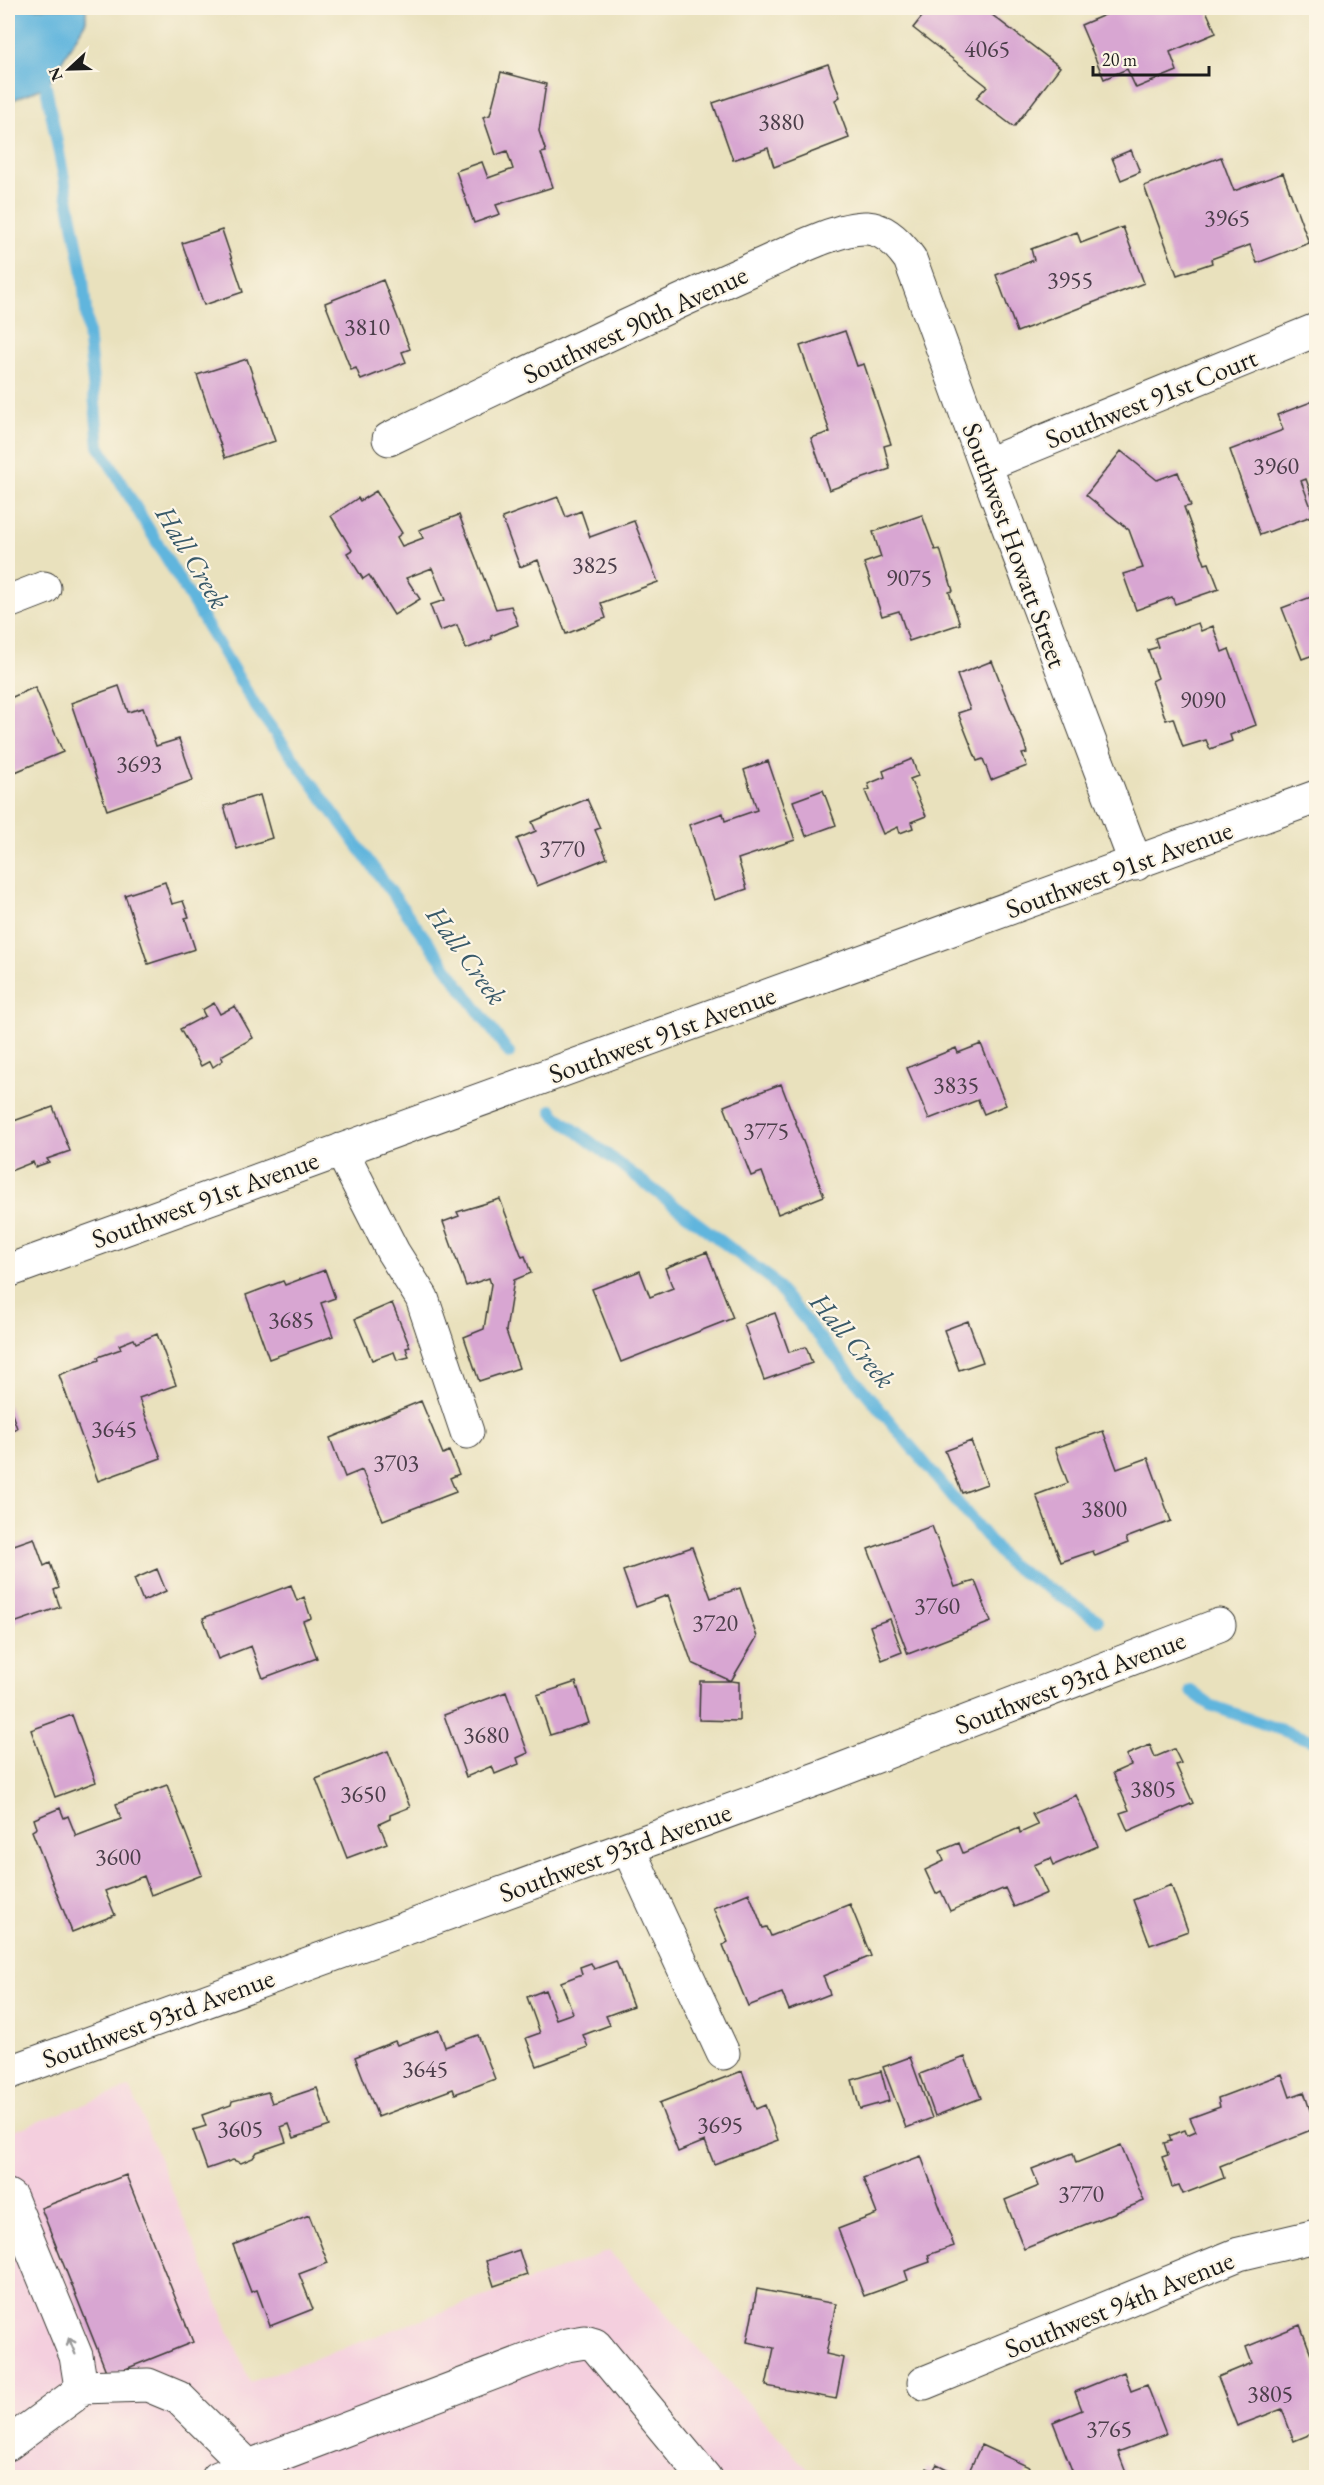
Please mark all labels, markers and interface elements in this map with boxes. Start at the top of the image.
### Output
house number: 4065 [964,33,1010,64]
north arrow [39,39,99,99]
scale bar [1093,39,1208,77]
text: 20 m [1102,48,1137,71]
text: N [43,64,68,84]
house number: 3880 [758,106,804,137]
house number: 3965 [1204,202,1250,233]
street label: Southwest 90th Avenue [517,257,753,391]
house number: 3955 [1047,264,1093,295]
house number: 3810 [344,311,390,342]
street label: Southwest 91st Court [1040,339,1263,456]
street label: Southwest Howatt Street [954,418,1076,673]
house number: 3960 [1253,450,1299,481]
water label: Hall Creek [147,498,238,616]
house number: 3825 [572,549,618,580]
house number: 9075 [886,562,932,593]
house number: 9090 [1180,684,1226,715]
house number: 3693 [116,748,162,779]
street label: Southwest 91st Avenue [1001,812,1237,926]
house number: 3770 [539,833,585,864]
water label: Hall Creek [418,897,515,1012]
street label: Southwest 91st Avenue [544,977,780,1091]
house number: 3835 [933,1069,979,1100]
house number: 3775 [743,1115,789,1146]
street label: Southwest 91st Avenue [87,1142,323,1256]
water label: Hall Creek [802,1284,904,1396]
house number: 3685 [268,1304,314,1335]
house number: 3645 [91,1413,137,1444]
house number: 3703 [373,1447,419,1478]
house number: 3800 [1081,1493,1127,1524]
house number: 3760 [914,1590,960,1621]
house number: 3720 [692,1607,738,1638]
street label: Southwest 93rd Avenue [950,1622,1190,1742]
house number: 3680 [463,1719,509,1750]
house number: 3805 [1130,1773,1176,1804]
house number: 3650 [340,1778,386,1809]
street label: Southwest 93rd Avenue [494,1794,736,1910]
house number: 3600 [95,1841,141,1872]
street label: Southwest 93rd Avenue [37,1960,279,2076]
house number: 3645 [402,2053,448,2084]
house number: 3695 [697,2109,743,2140]
house number: 3605 [217,2113,263,2144]
house number: 3770 [1058,2178,1104,2209]
street label: Southwest 94th Avenue [999,2242,1239,2366]
one-way arrow [66,2338,77,2356]
house number: 3805 [1247,2378,1293,2409]
house number: 3765 [1086,2413,1132,2444]

